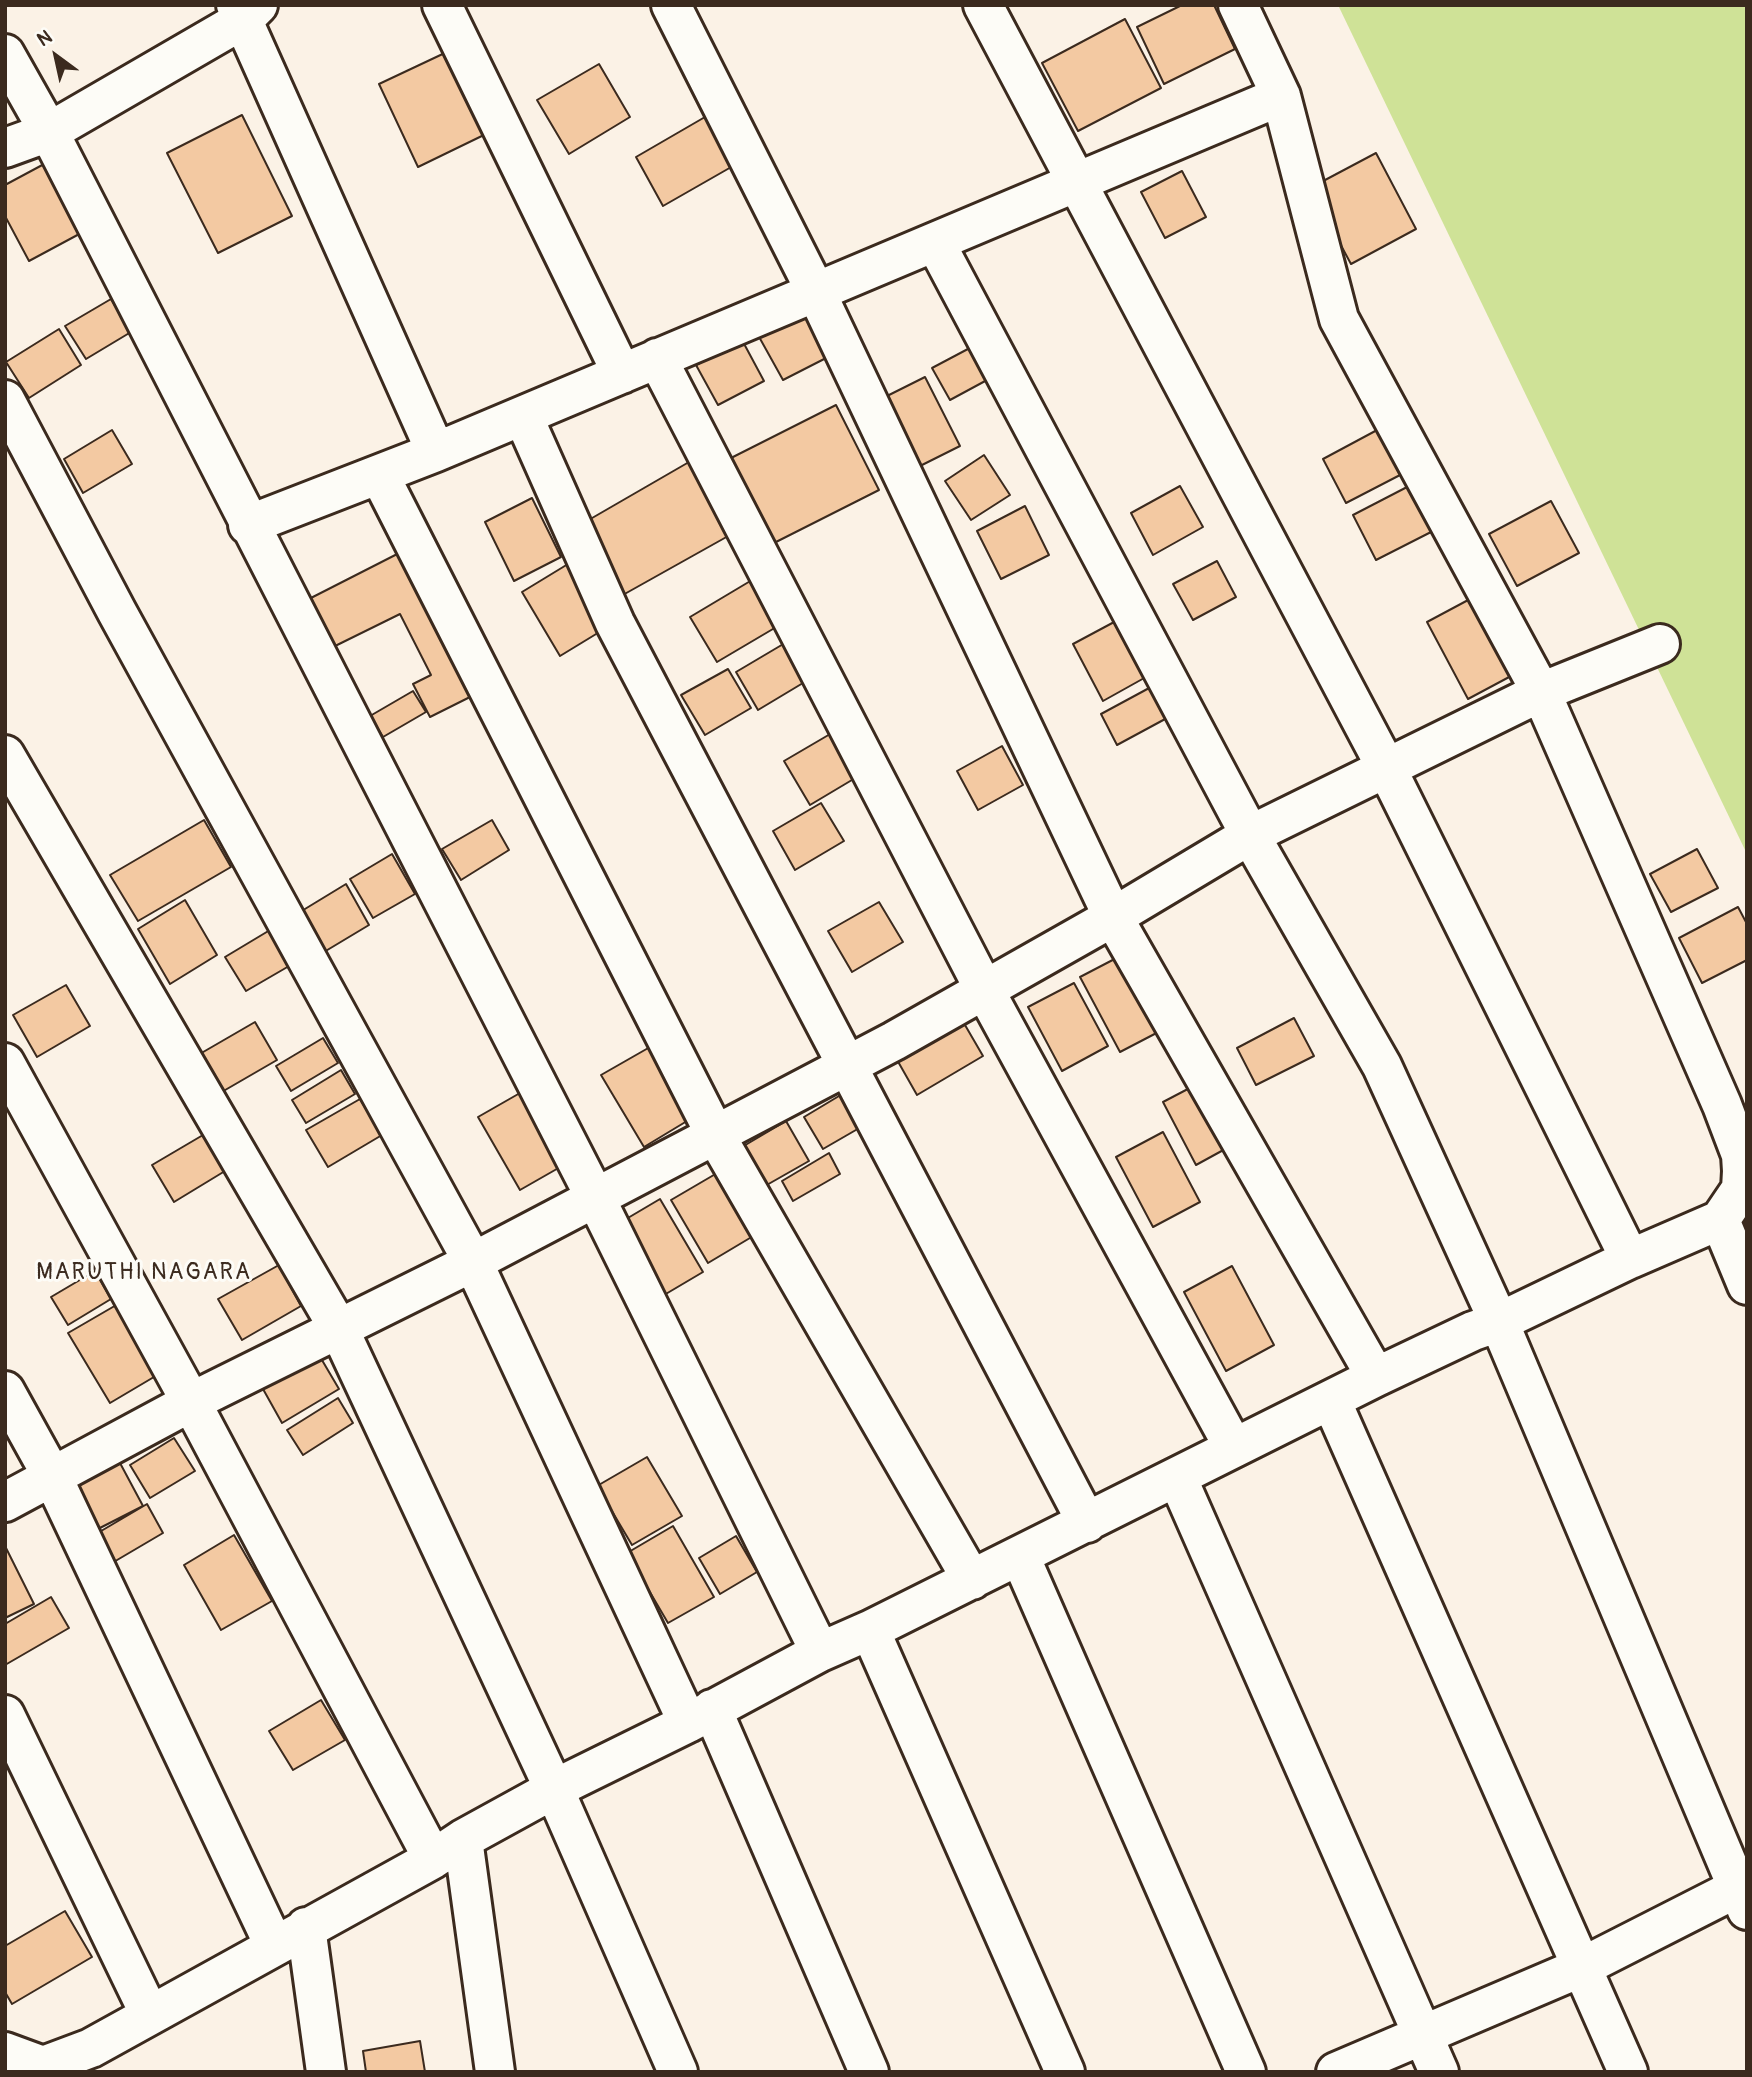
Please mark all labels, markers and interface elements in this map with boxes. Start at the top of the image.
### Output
north arrow [21,21,91,91]
text: N [33,25,56,52]
district label: MARUTHI NAGARA [38,1259,250,1287]

